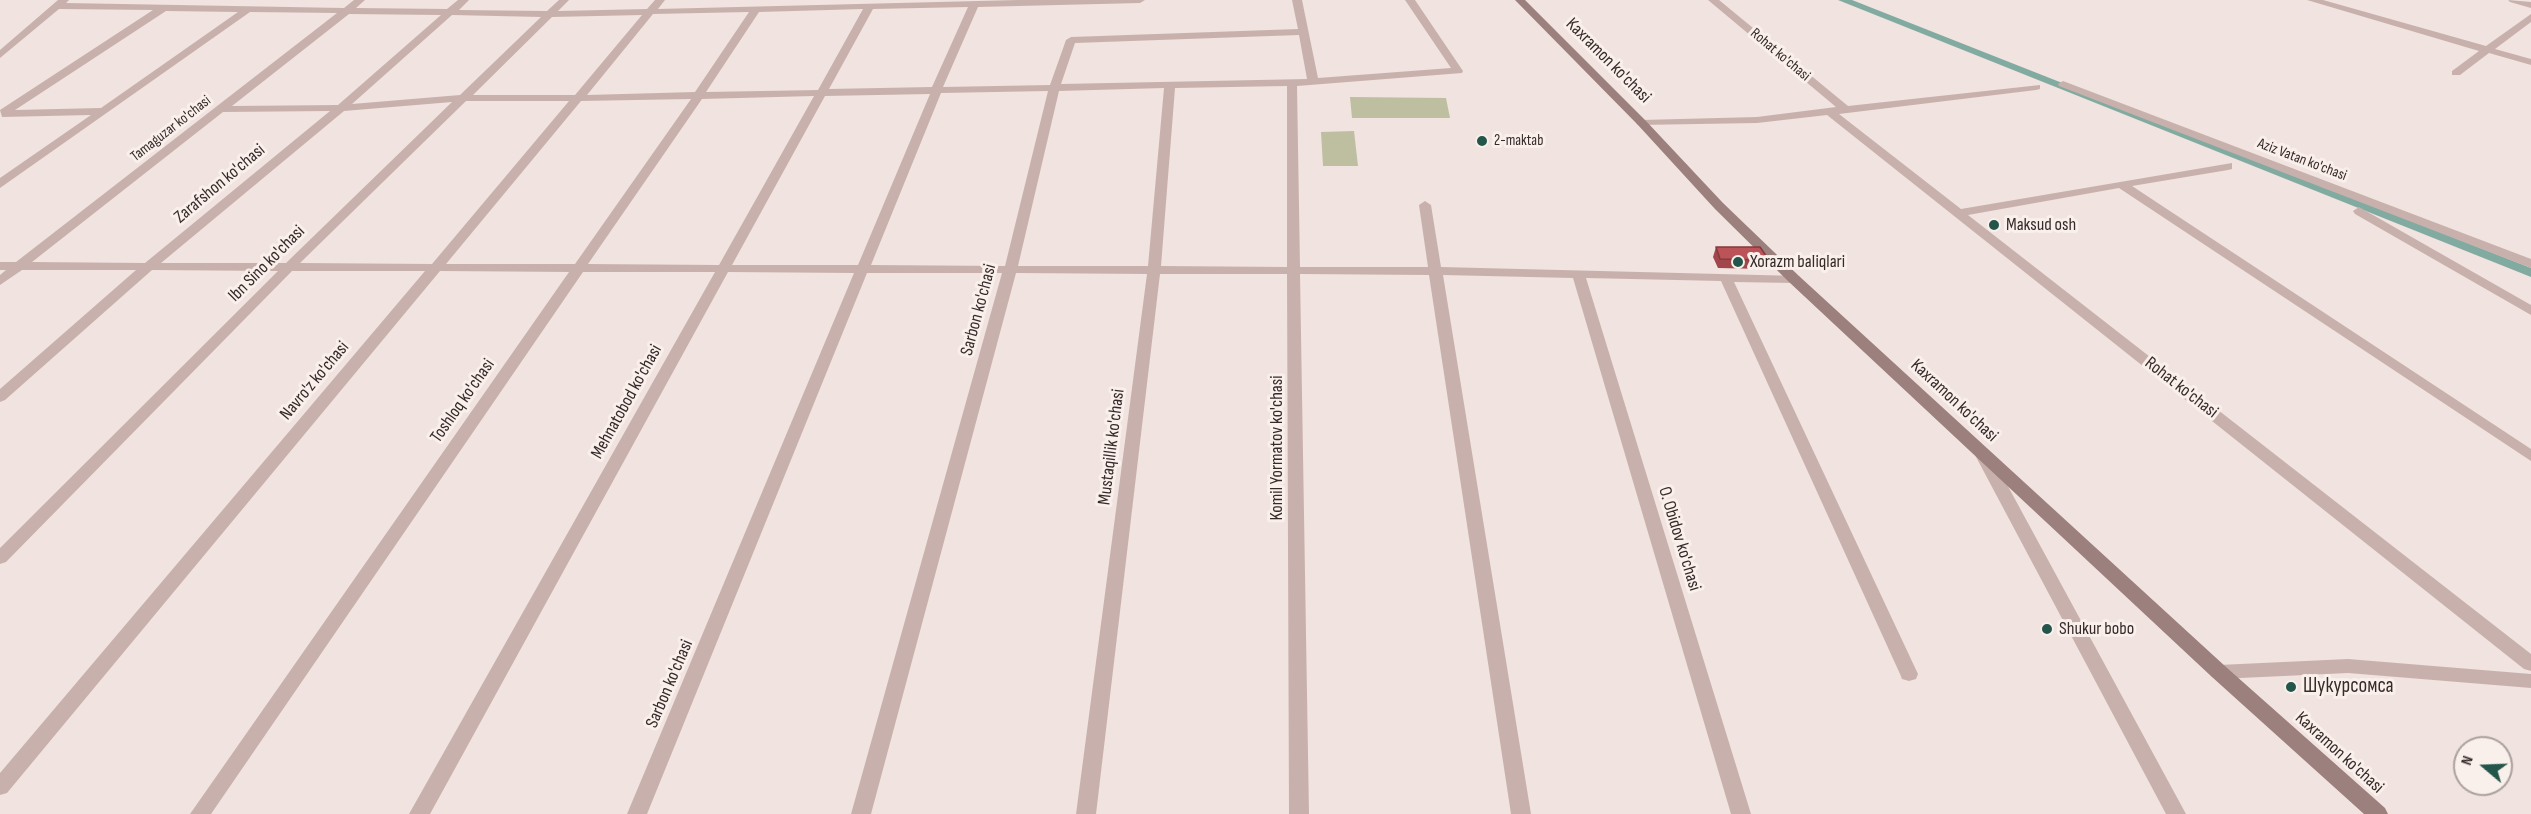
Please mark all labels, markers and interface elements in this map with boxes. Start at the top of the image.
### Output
street label: Kaxramon ko'chasi [1561,14,1655,108]
street label: Rohat ko'chasi [1746,25,1814,85]
street label: Tamaguzar ko'chasi [127,92,215,166]
place label: 2-maktab [1494,132,1543,150]
marker: 2-maktab [1475,134,1489,148]
street label: Aziz Vatan ko'chasi [2255,135,2349,185]
street label: Zarafshon ko'chasi [170,140,270,228]
place label: Maksud osh [2006,214,2076,236]
marker: Maksud osh [1987,218,2001,232]
street label: Ibn Sino ko'chasi [224,221,310,307]
place label: Xorazm baliqlari [1750,251,1845,273]
marker: Xorazm baliqlari [1731,255,1745,269]
street label: Sarbon ko'chasi [956,262,1002,358]
street label: Navro'z ko'chasi [276,337,354,425]
street label: Mehnatobod ko'chasi [587,341,667,463]
street label: Rohat ko'chasi [2140,353,2222,423]
street label: Toshloq ko'chasi [426,355,500,447]
street label: Kaxramon ko'chasi [1906,355,2002,447]
street label: Komil Yormatov ko'chasi [1266,375,1288,521]
street label: Mustaqillik ko'chasi [1094,388,1130,506]
street label: O. Obidov ko'chasi [1653,484,1705,594]
place label: Shukur bobo [2059,618,2134,640]
marker: Shukur bobo [2040,622,2054,636]
street label: Sarbon ko'chasi [642,637,698,731]
place label: Шукурсомса [2303,674,2394,700]
marker: Шукурсомса [2284,680,2298,694]
street label: Kaxramon ko'chasi [2290,708,2388,798]
north arrow [2453,736,2513,796]
text: N [2457,754,2478,768]

